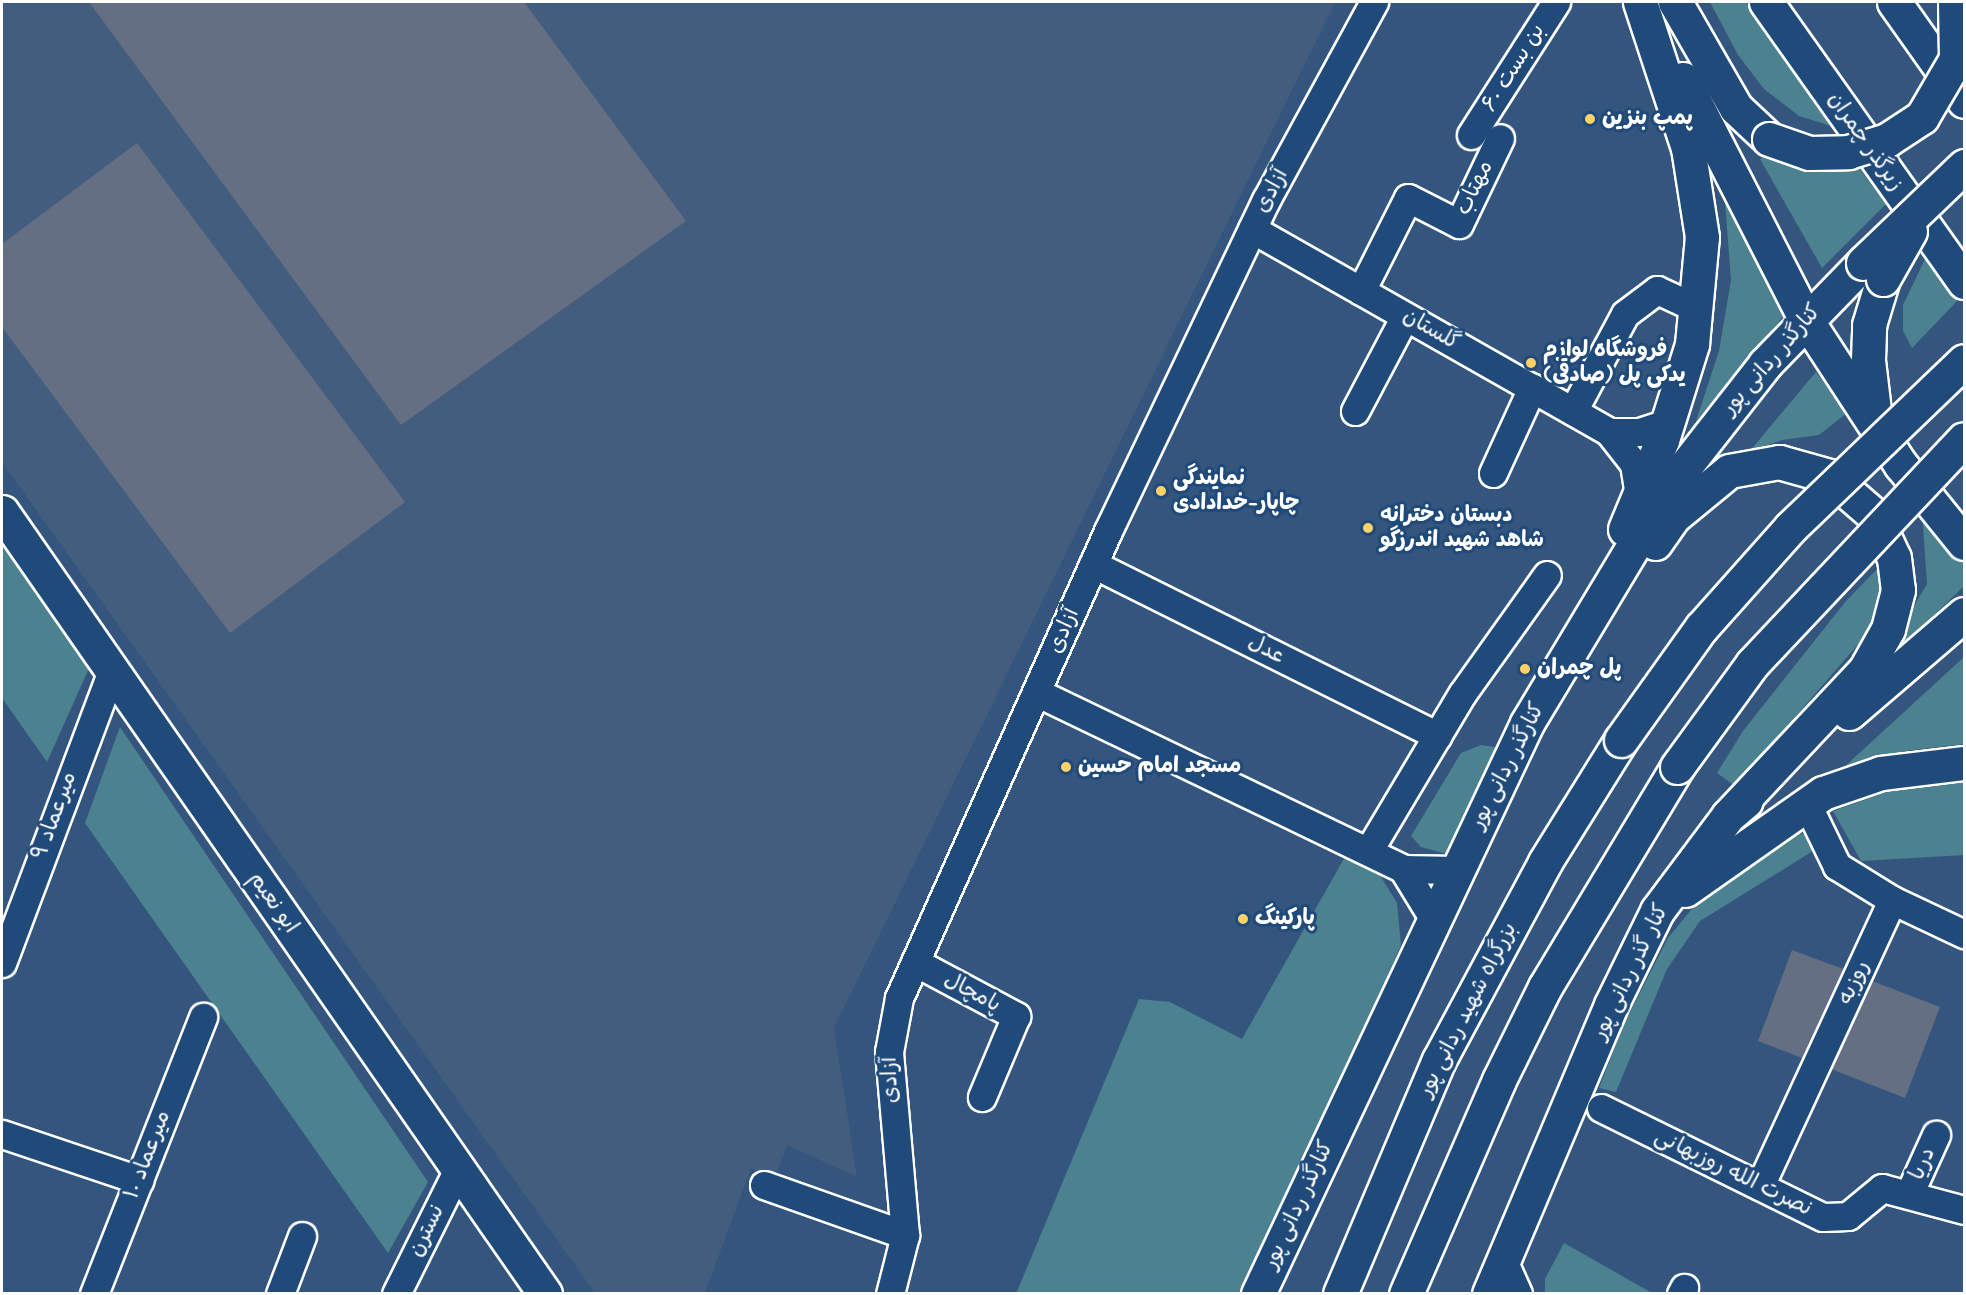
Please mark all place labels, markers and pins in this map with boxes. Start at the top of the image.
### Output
place label: پمپ بنزین [1602,106,1693,132]
marker: پمپ بنزین [1583,112,1597,126]
place label: فروشگاه لوازم یدکی پل (صادقی) [1543,337,1686,388]
marker: فروشگاه لوازم یدکی پل (صادقی) [1524,356,1538,370]
place label: نمایندگی چاپار-خدادادی [1173,465,1299,516]
marker: نمایندگی چاپار-خدادادی [1154,484,1168,498]
place label: دبستان دخترانه شاهد شهید اندرزگو [1380,502,1544,554]
marker: دبستان دخترانه شاهد شهید اندرزگو [1361,521,1375,535]
place label: پل چمران [1537,656,1621,682]
marker: پل چمران [1518,662,1532,676]
place label: مسجد امام حسین [1078,754,1241,780]
marker: مسجد امام حسین [1059,760,1073,774]
place label: پارکینگ [1255,906,1315,932]
marker: پارکینگ [1236,912,1250,926]

